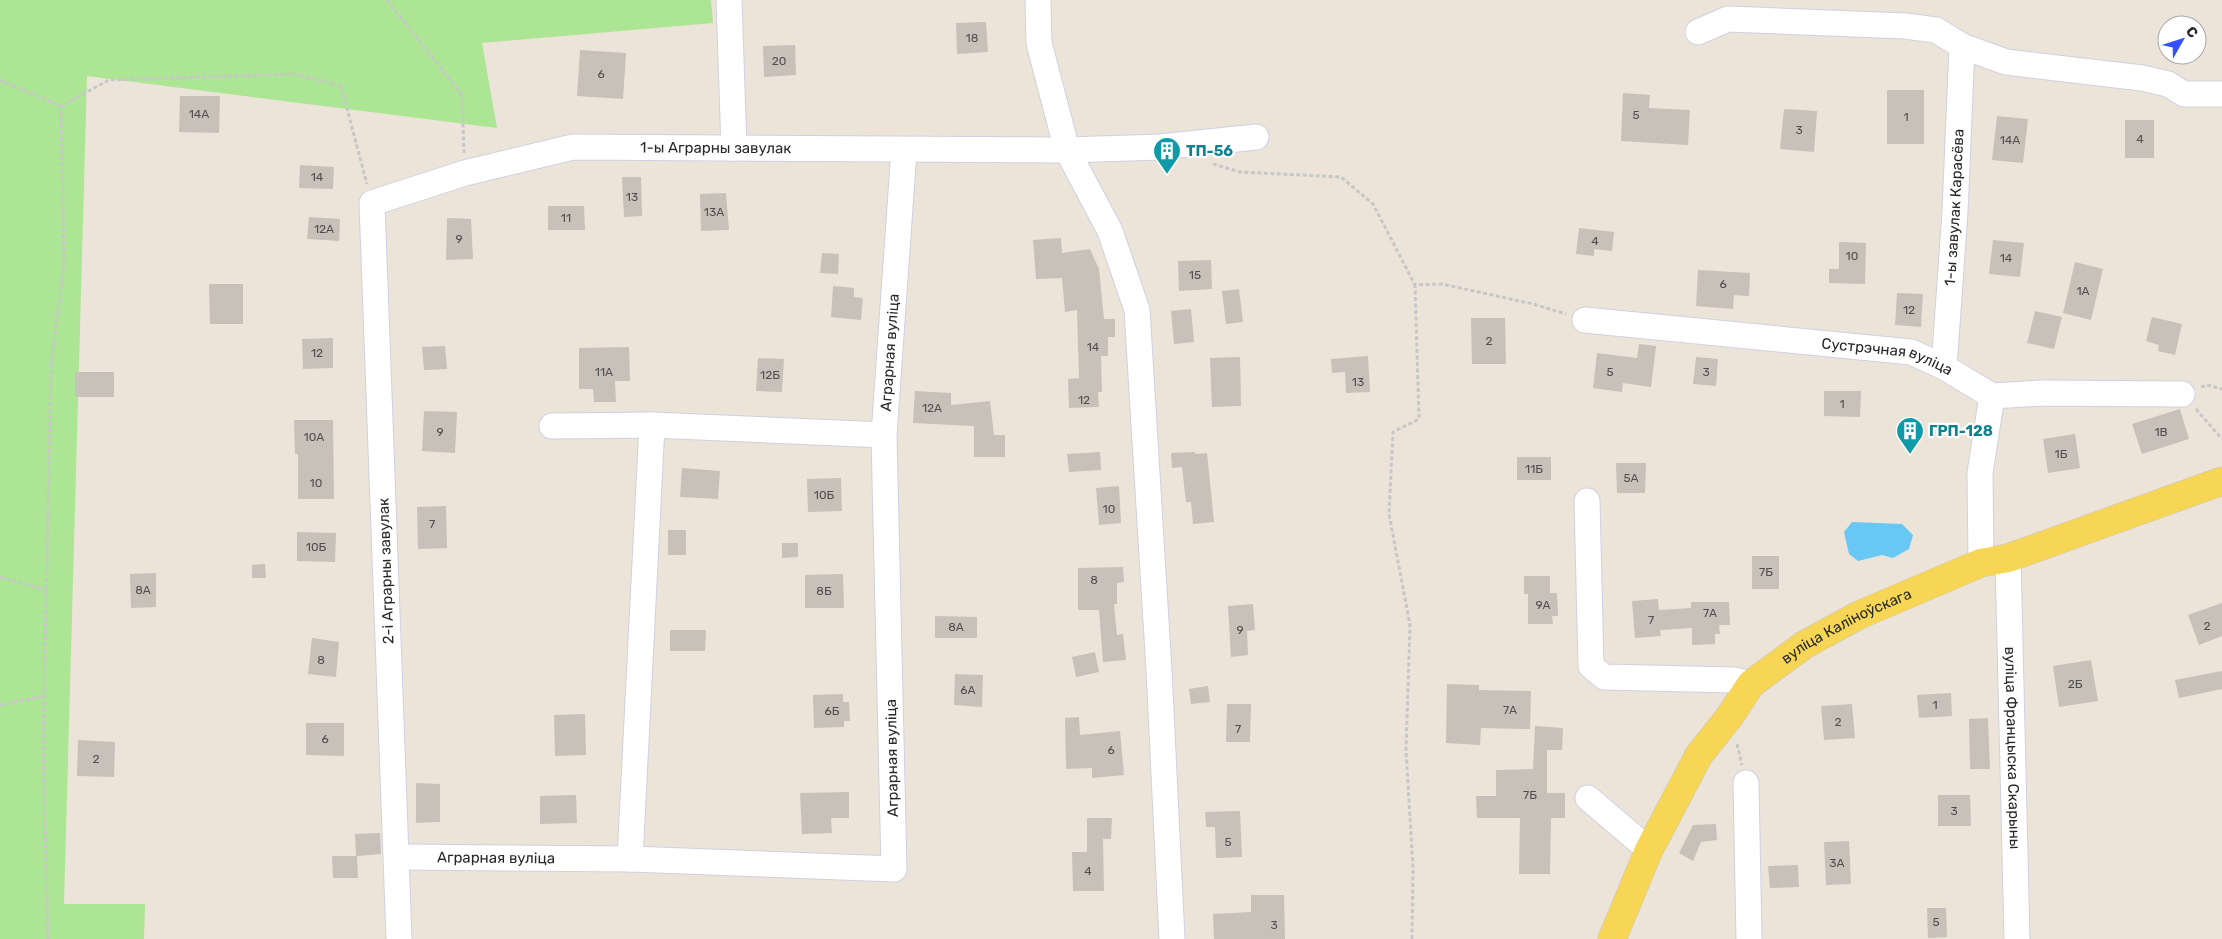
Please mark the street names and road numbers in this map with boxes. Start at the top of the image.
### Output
street label: 1-ы завулак Карасёва [1941,128,1968,287]
street label: 1-ы Аграрны завулак [640,138,791,157]
street label: Аграрная вуліца [877,293,903,412]
street label: Сустрэчная вуліца [1821,334,1956,379]
street label: 2-і Аграрны завулак [374,498,398,644]
street label: вуліца Каліноўскага [1778,585,1914,668]
street label: вуліца Францыска Скарыны [2001,646,2024,850]
street label: Аграрная вуліца [882,699,902,817]
street label: Аграрная вуліца [437,848,555,867]

